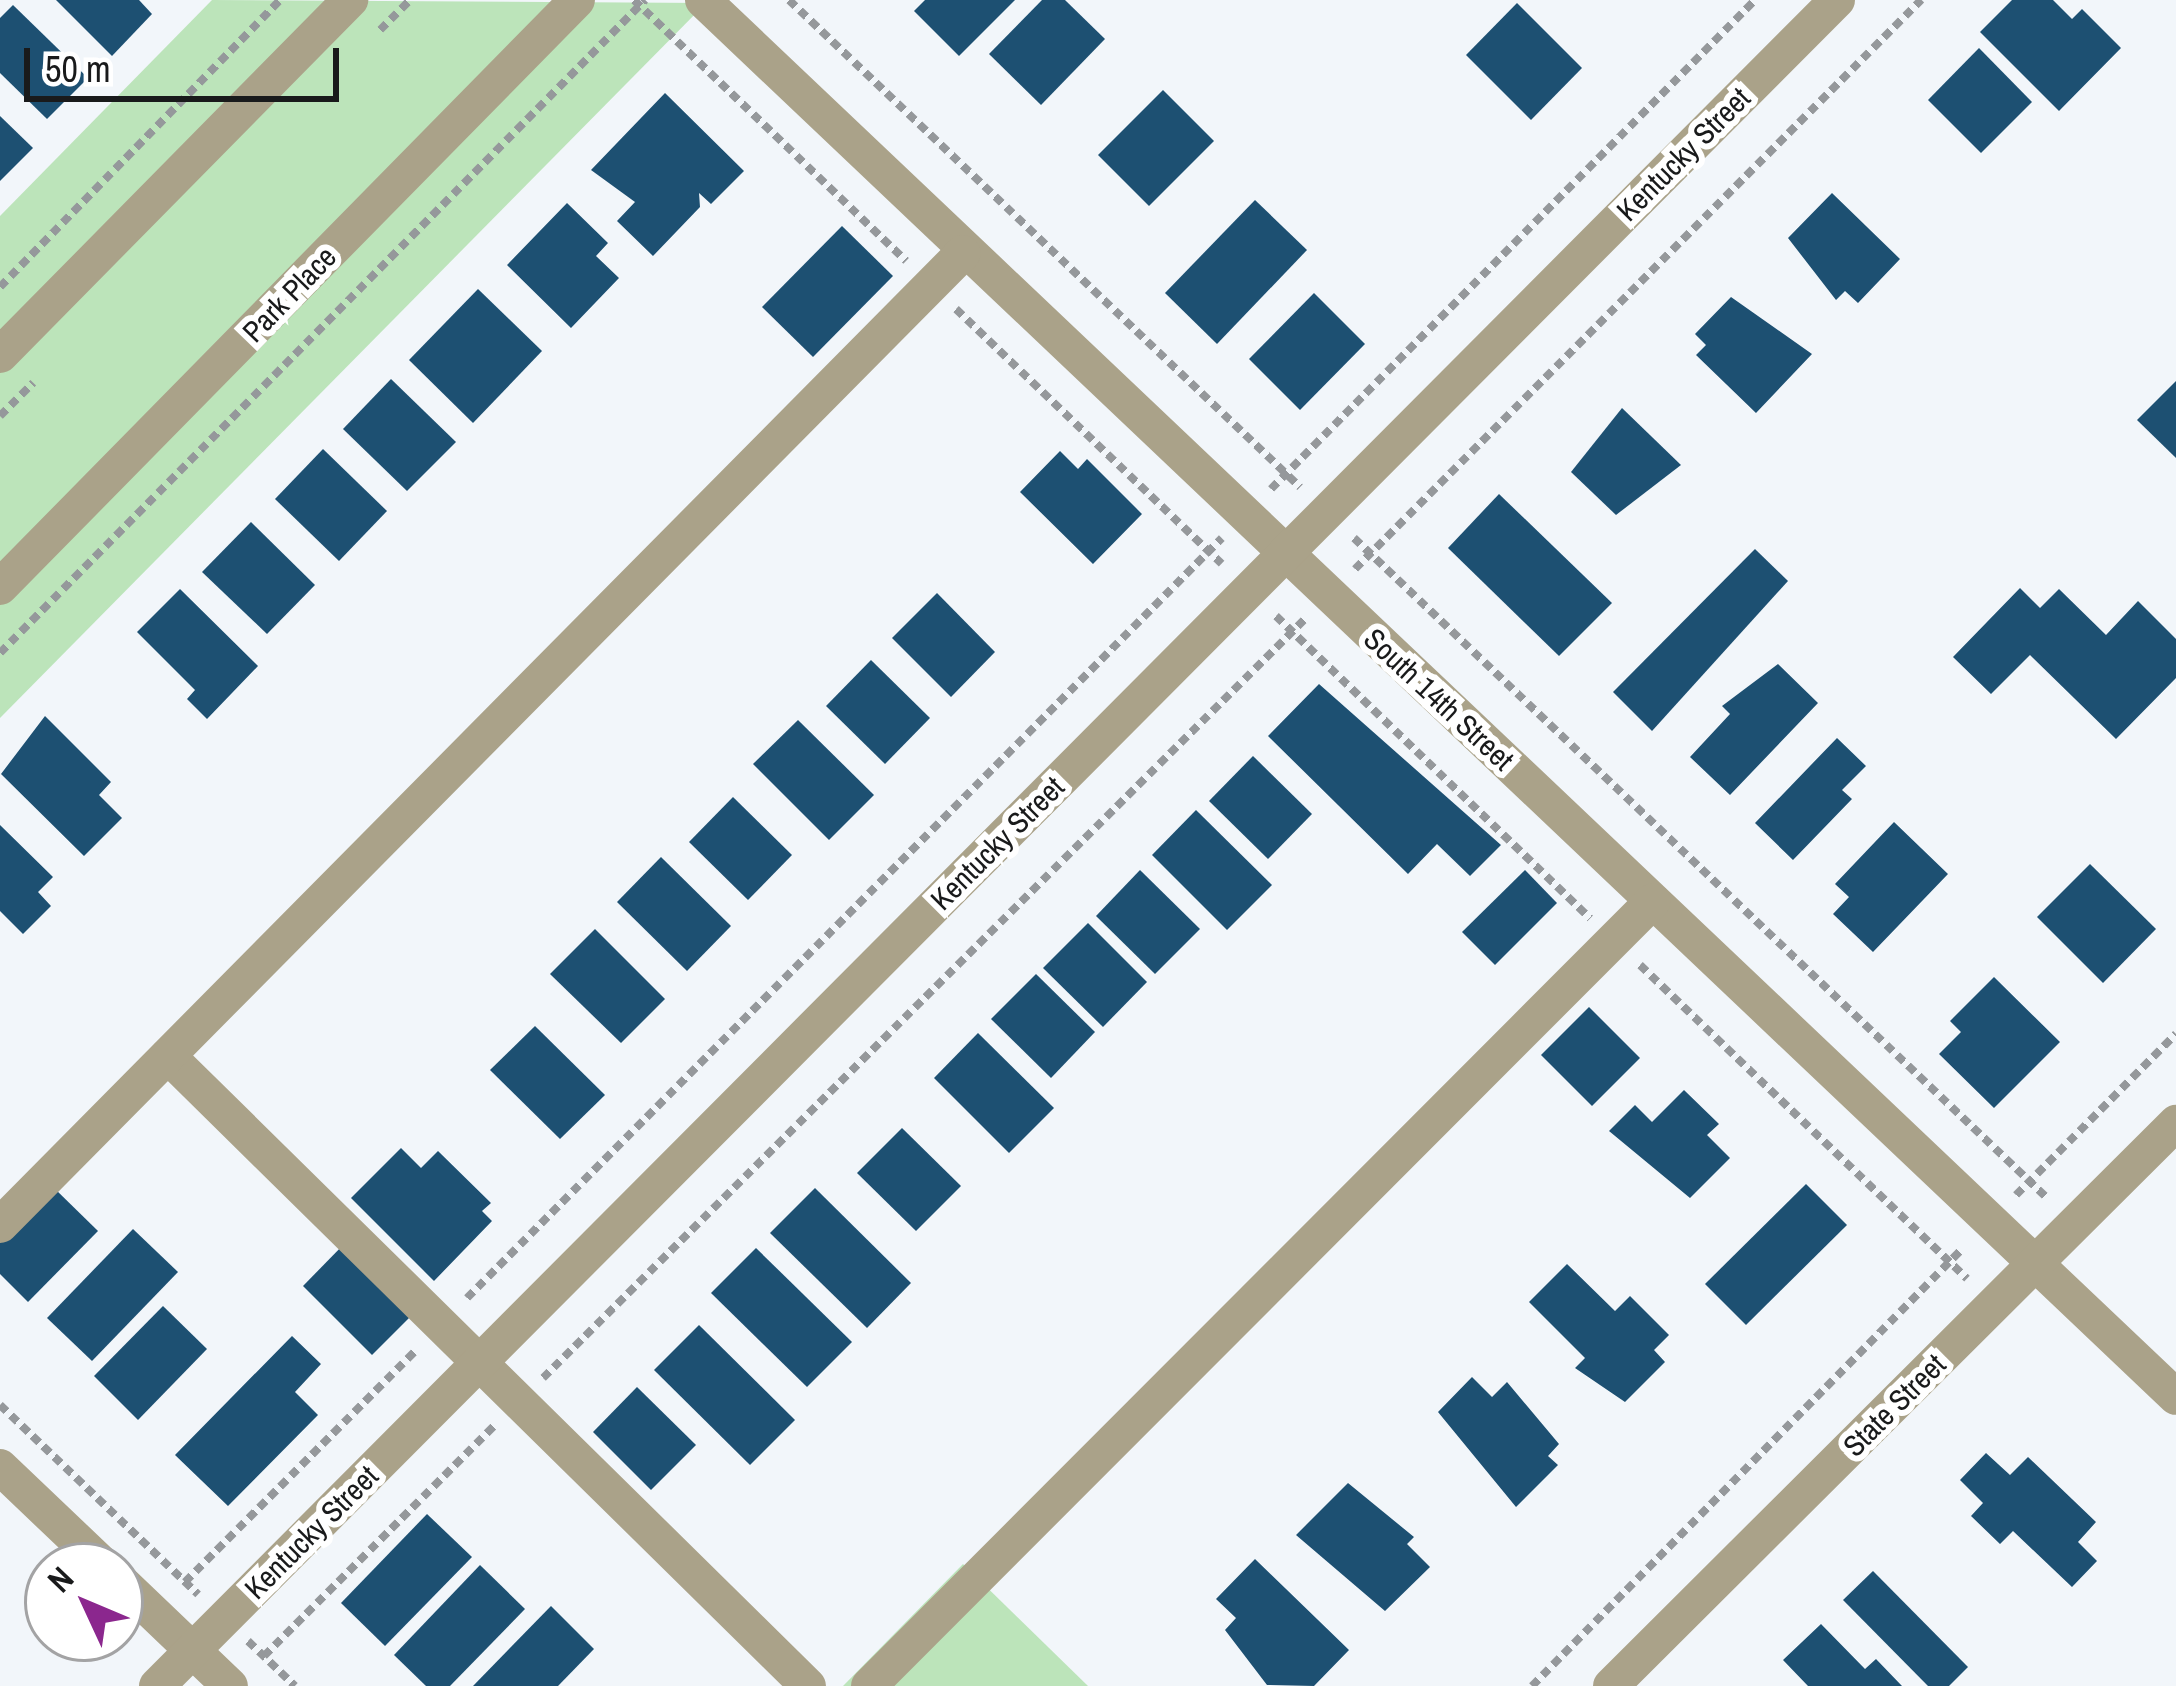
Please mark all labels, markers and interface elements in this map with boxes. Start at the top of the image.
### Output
scale bar [30,24,345,98]
text: 50 m [45,45,111,93]
street label: Kentucky Street [1609,80,1757,228]
street label: Park Place [235,239,343,349]
street label: South 14th Street [1357,621,1521,777]
street label: Kentucky Street [923,769,1071,917]
street label: State Street [1835,1346,1953,1464]
street label: Kentucky Street [237,1458,385,1606]
north arrow [24,1542,144,1662]
text: N [38,1557,83,1601]

